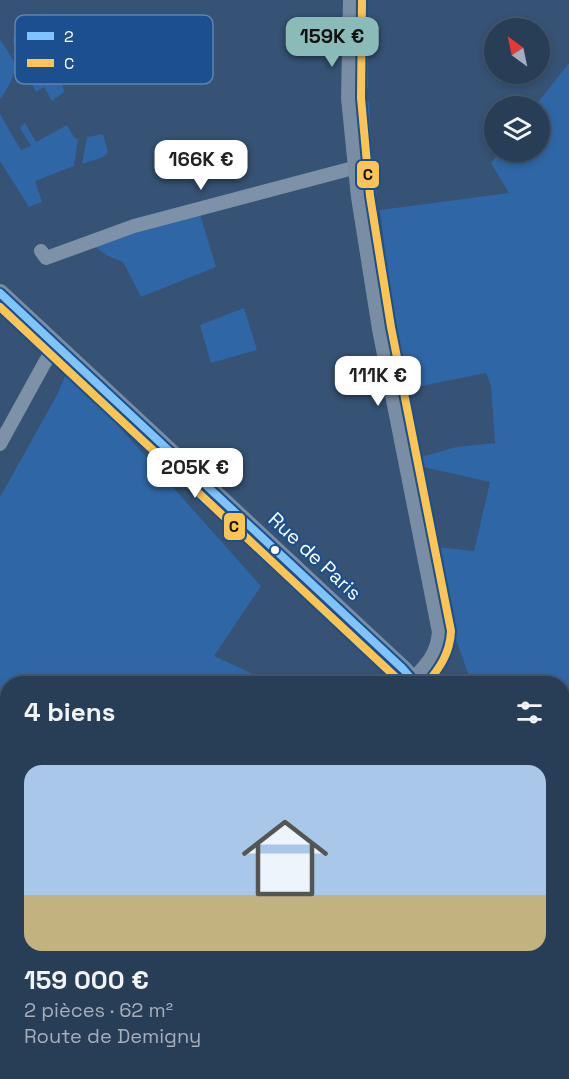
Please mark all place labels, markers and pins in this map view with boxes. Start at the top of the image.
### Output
pin: 159K € [283,17,381,68]
pin: 166K € [152,140,250,191]
pin: 111K € [329,356,427,407]
pin: 205K € [146,448,244,499]
unlabelled marker [269,544,281,556]

